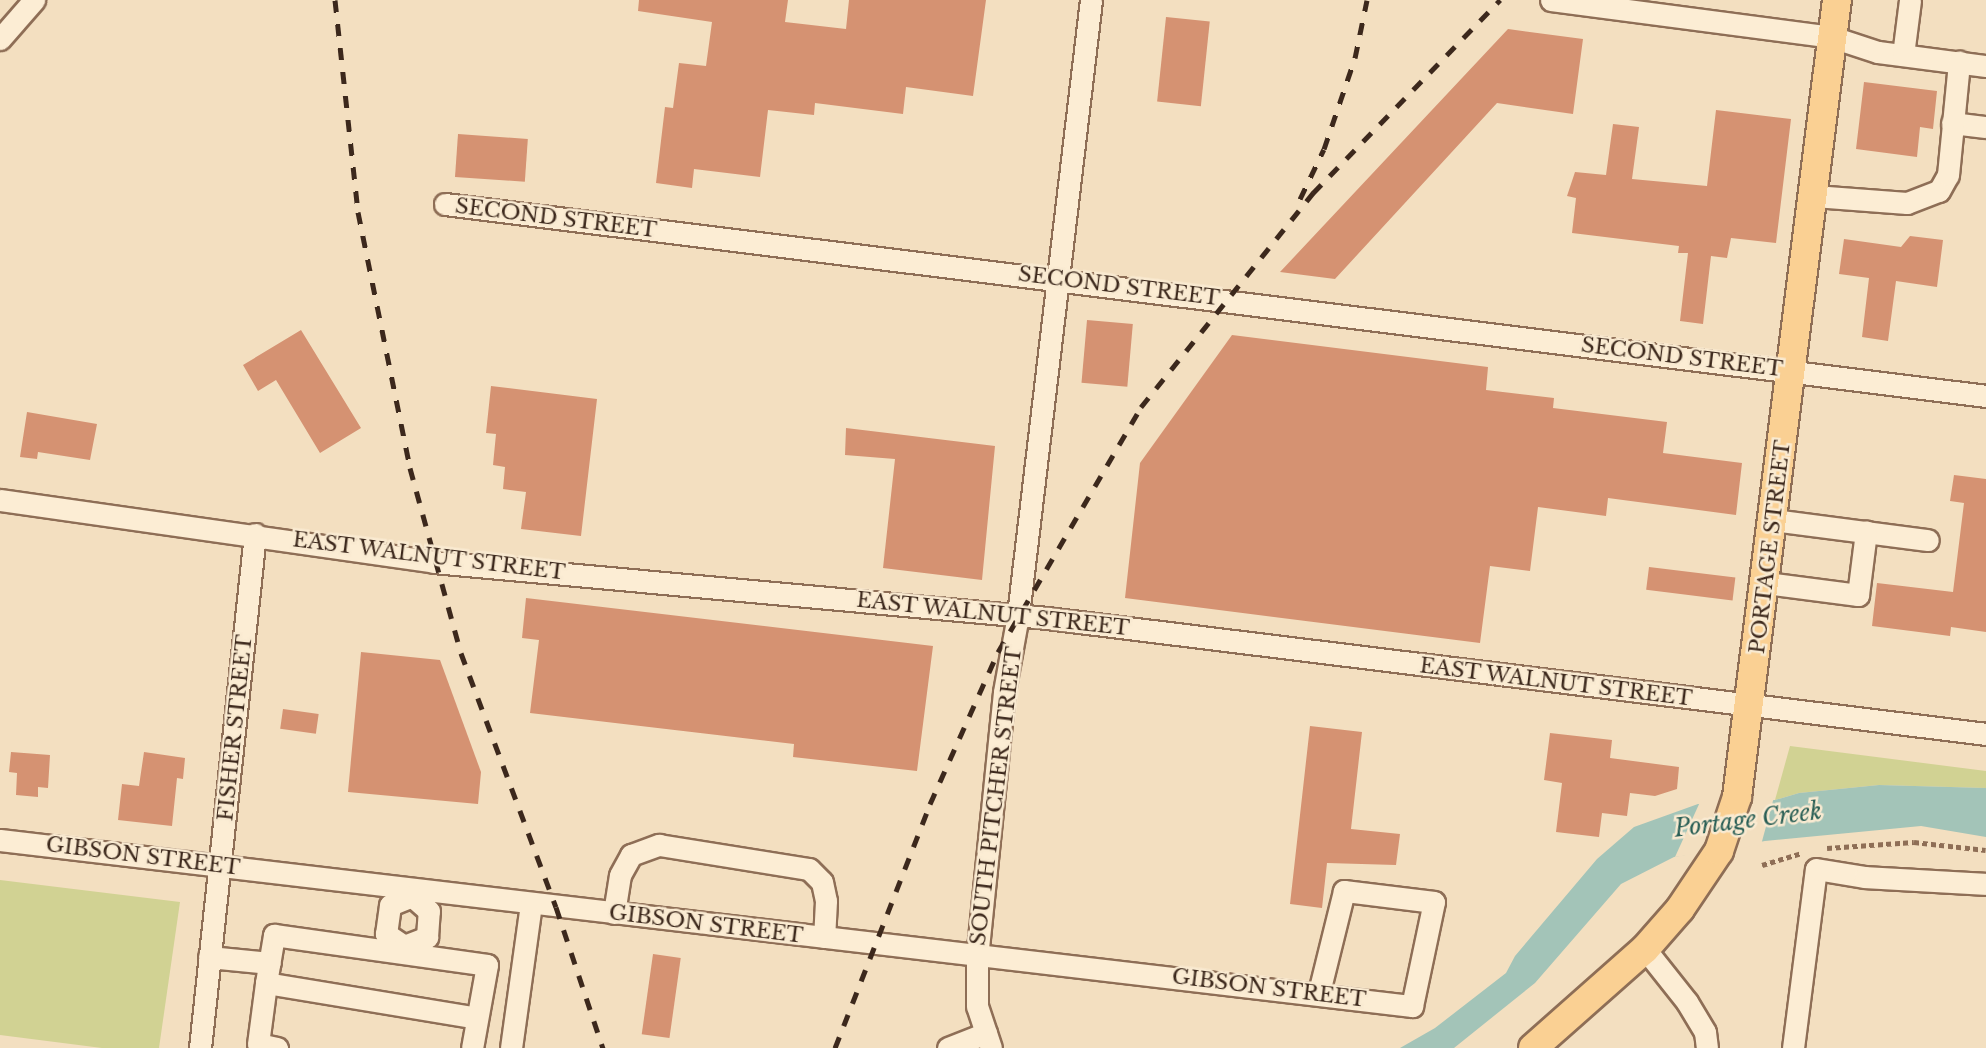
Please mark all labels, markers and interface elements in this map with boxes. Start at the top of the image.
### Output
street label: SECOND STREET [454,193,658,243]
street label: SECOND STREET [1017,261,1221,311]
street label: SECOND STREET [1580,332,1784,382]
street label: PORTAGE STREET [1744,439,1796,655]
street label: EAST WALNUT STREET [290,527,568,585]
street label: EAST WALNUT STREET [854,587,1132,641]
street label: FISHER STREET [213,633,257,823]
street label: SOUTH PITCHER STREET [965,645,1027,947]
street label: EAST WALNUT STREET [1417,653,1695,711]
water label: Portage Creek [1673,797,1823,843]
street label: GIBSON STREET [45,832,241,880]
street label: GIBSON STREET [608,900,804,948]
street label: GIBSON STREET [1171,964,1367,1012]

